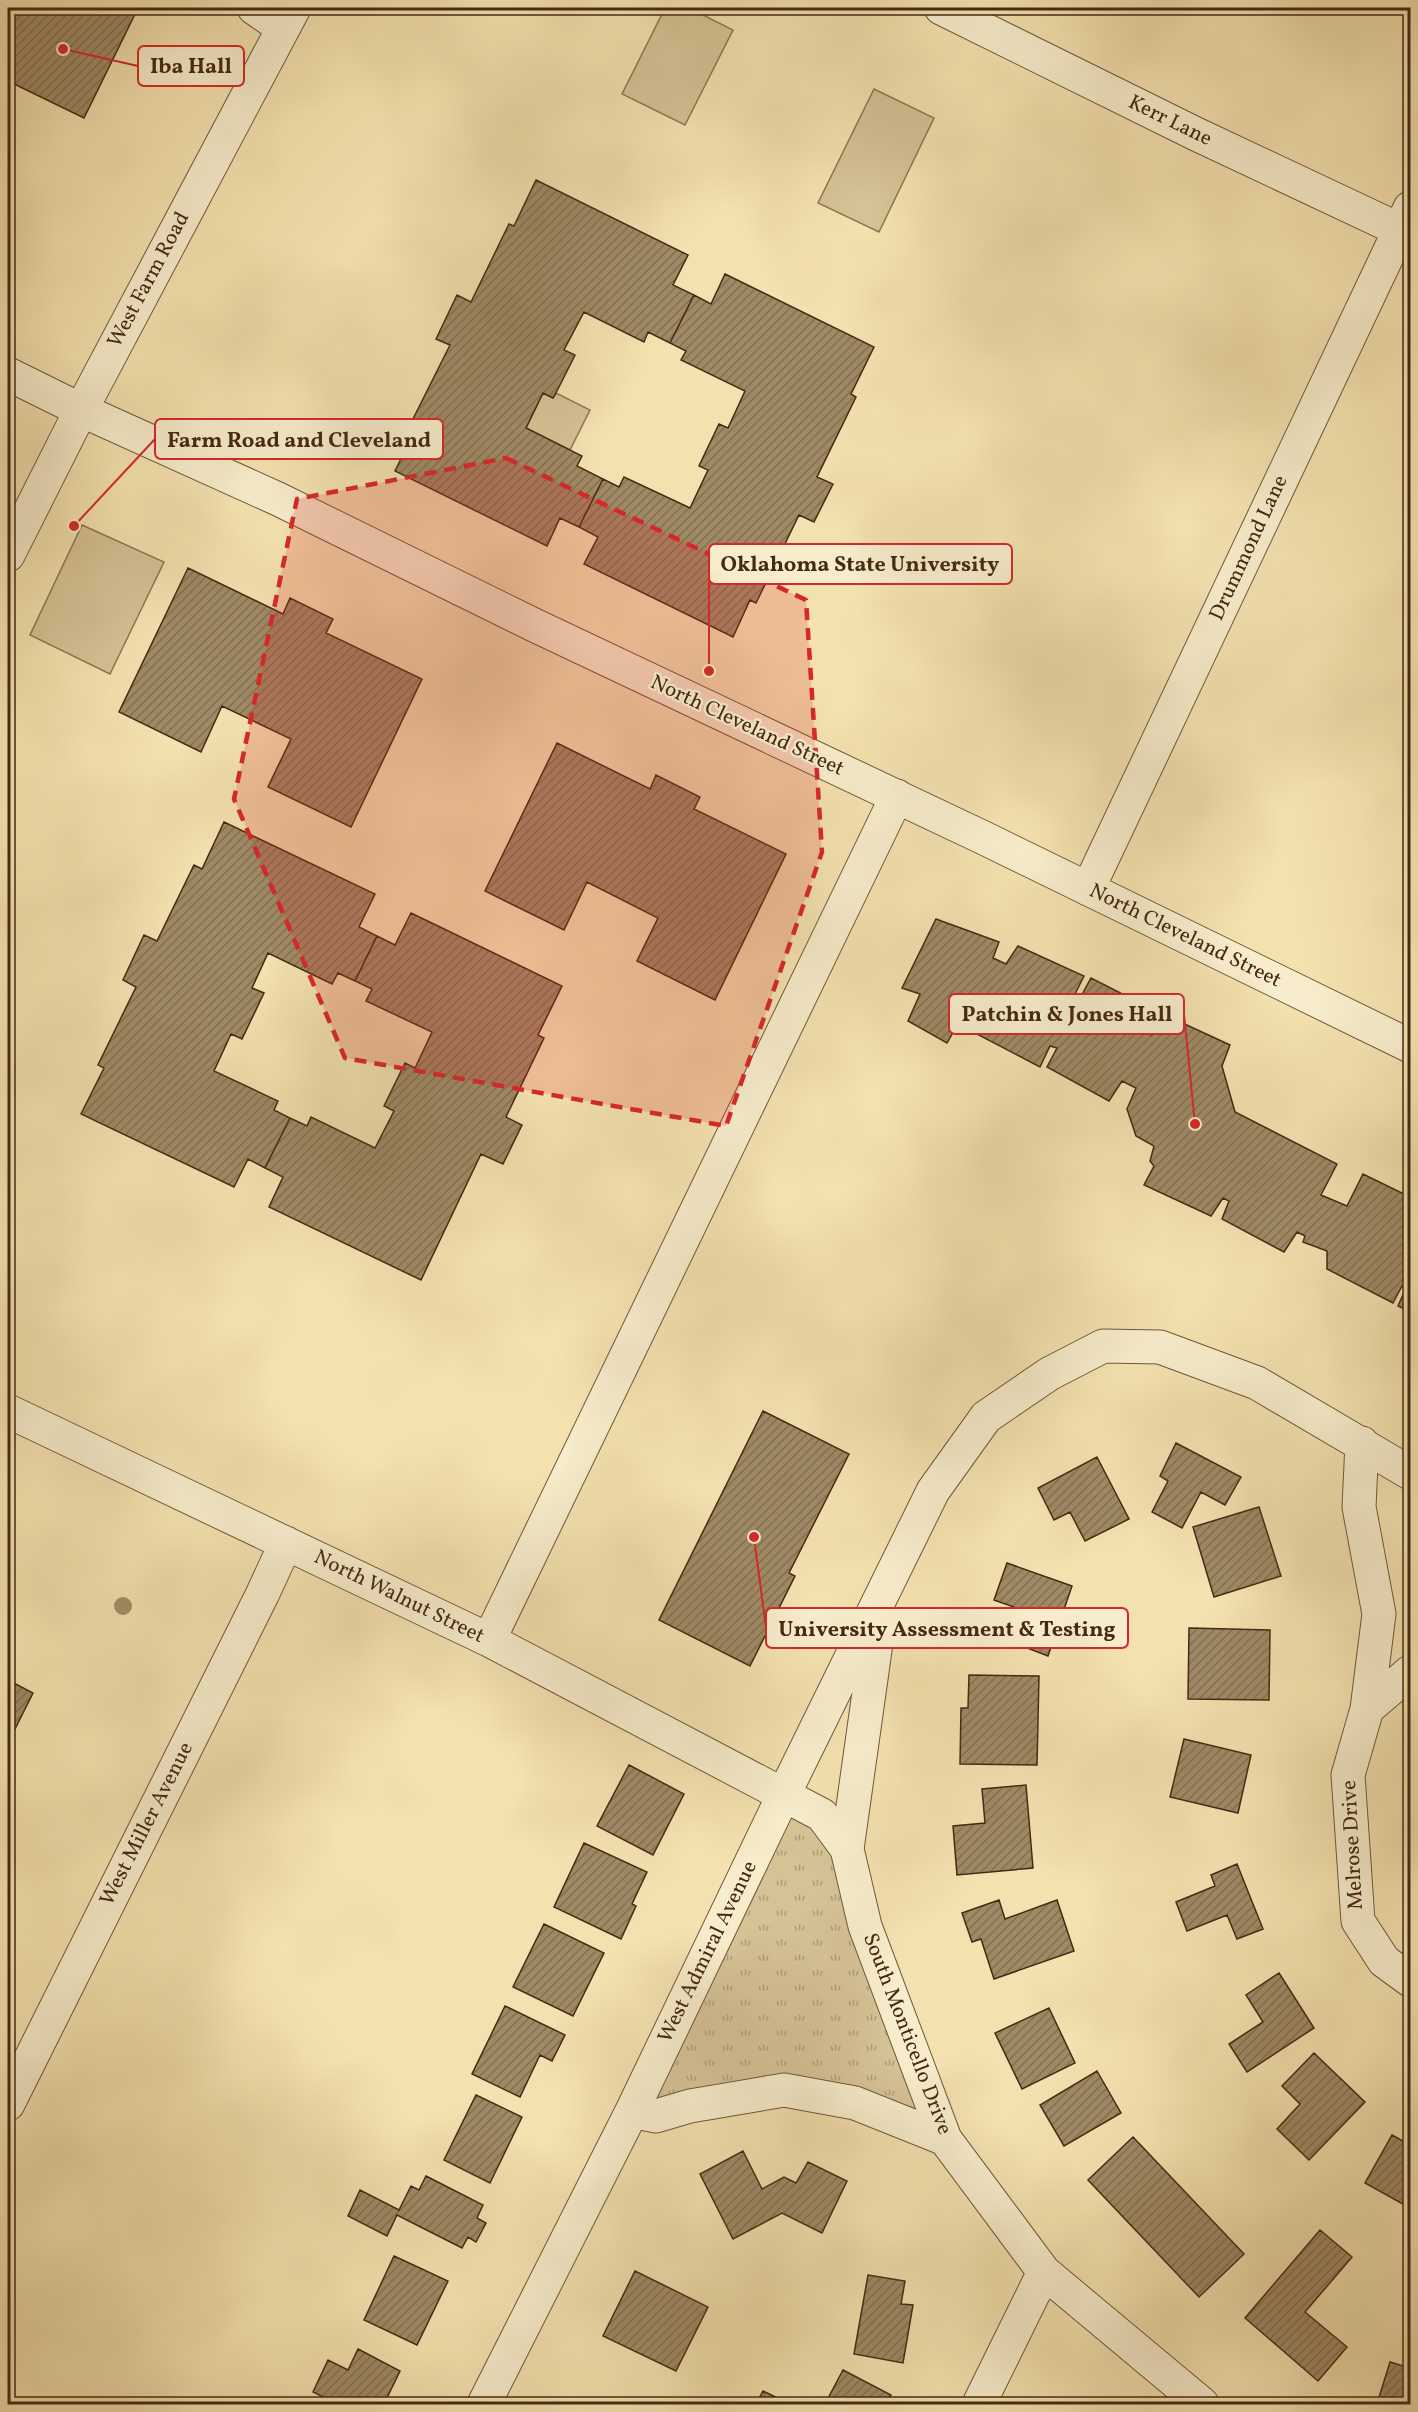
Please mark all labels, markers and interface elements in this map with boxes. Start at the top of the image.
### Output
callout: Iba Hall [138,46,244,86]
text: Iba Hall [150,52,232,83]
street label: Kerr Lane [1123,88,1217,154]
street label: West Farm Road [101,207,197,353]
callout: Farm Road and Cleveland [155,419,443,459]
text: Farm Road and Cleveland [167,426,431,457]
street label: Drummond Lane [1203,470,1295,626]
callout: Oklahoma State University [709,544,1012,584]
text: Oklahoma State University [721,550,1000,581]
street label: North Cleveland Street [645,668,849,784]
street label: North Cleveland Street [1084,877,1286,995]
callout: Patchin & Jones Hall [949,994,1184,1034]
text: Patchin & Jones Hall [962,1000,1172,1031]
street label: North Walnut Street [309,1543,489,1651]
callout: University Assessment & Testing [766,1608,1128,1648]
text: University Assessment & Testing [778,1615,1116,1646]
street label: West Miller Avenue [93,1737,201,1911]
street label: Melrose Drive [1335,1779,1371,1911]
street label: West Admiral Avenue [651,1856,765,2048]
street label: South Monticello Drive [855,1929,959,2139]

